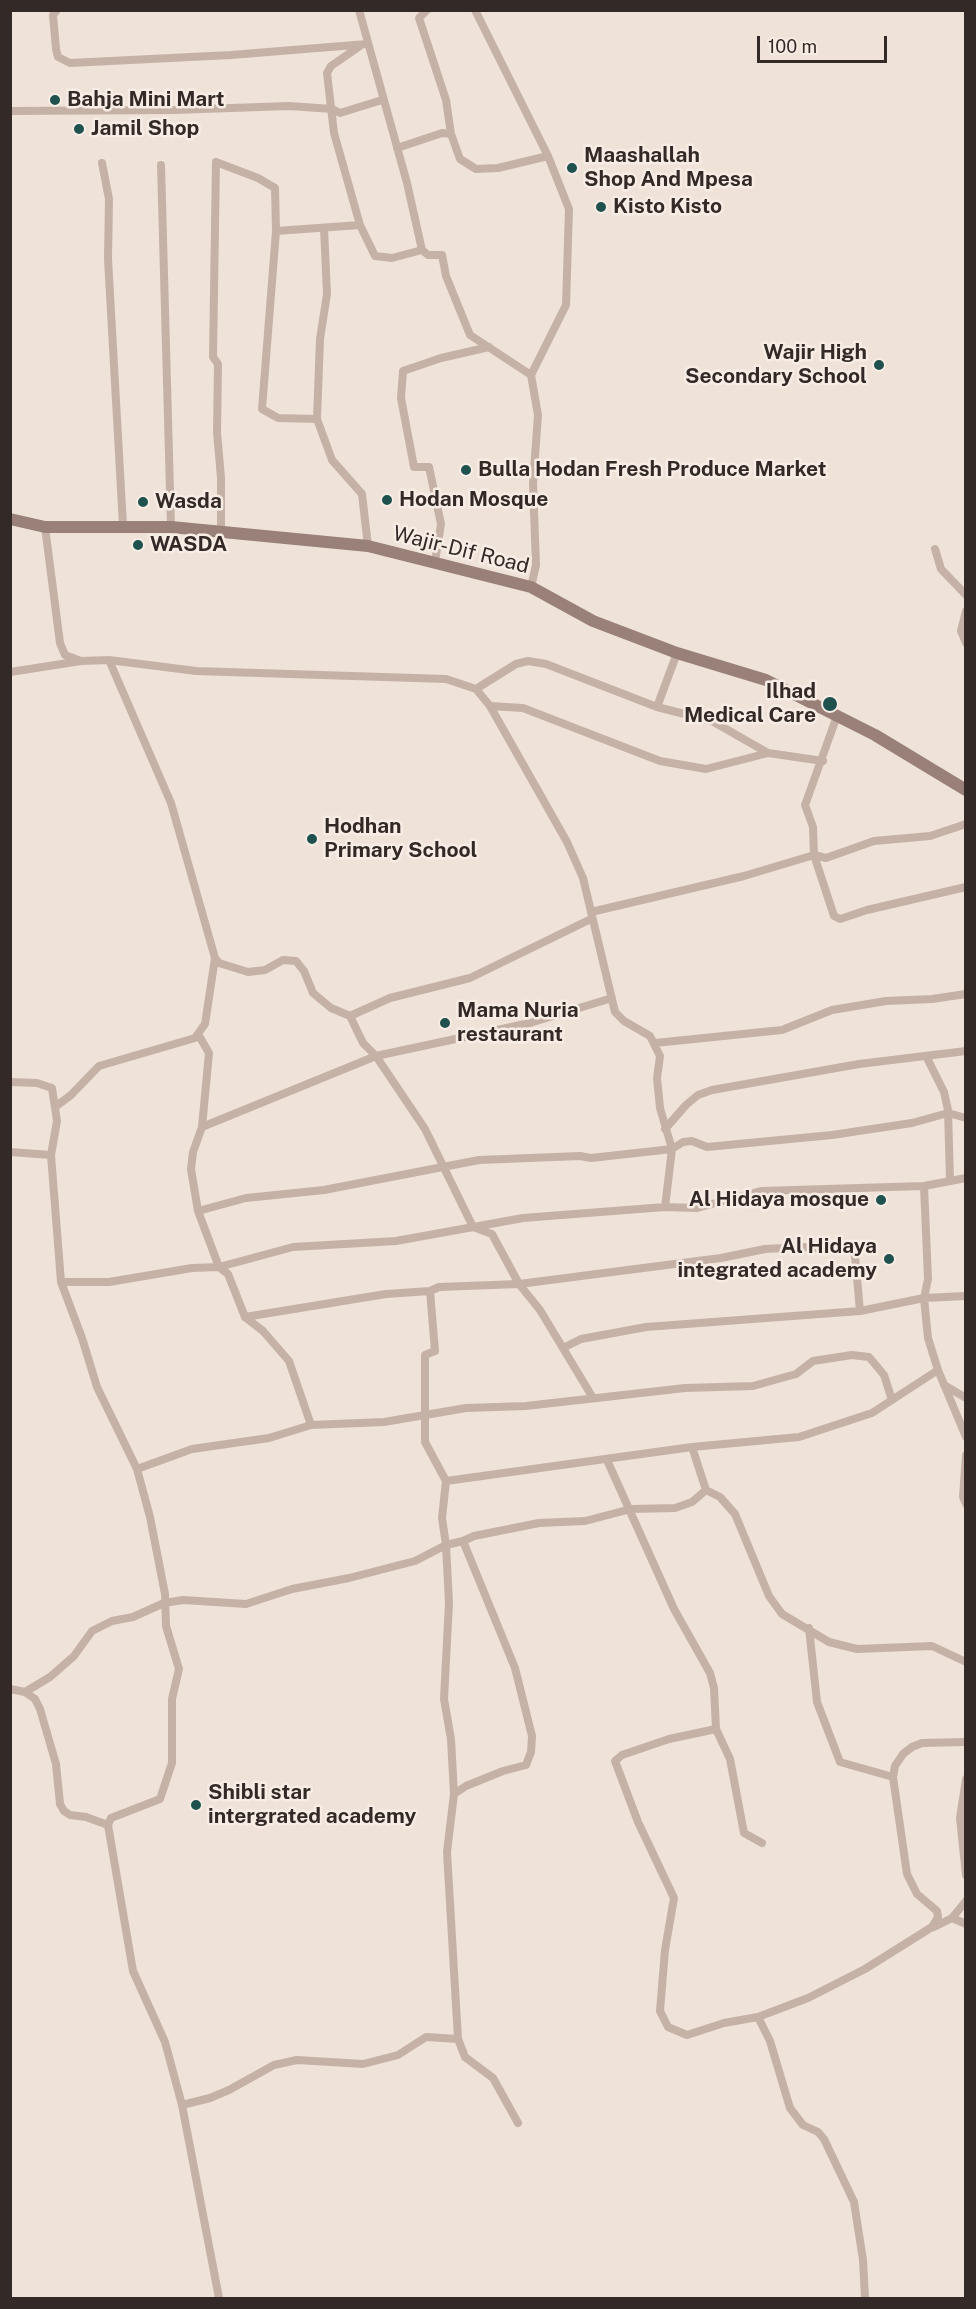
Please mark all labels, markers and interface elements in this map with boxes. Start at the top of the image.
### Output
scale bar [760,24,890,62]
text: 100 m [768,36,817,57]
place label: Bahja Mini Mart [67,87,225,113]
marker: Bahja Mini Mart [48,93,62,107]
place label: Jamil Shop [91,116,199,142]
marker: Jamil Shop [72,122,86,136]
place label: Maashallah Shop And Mpesa [584,143,753,193]
marker: Maashallah Shop And Mpesa [565,161,579,175]
place label: Kisto Kisto [613,194,722,220]
marker: Kisto Kisto [594,200,608,214]
place label: Wajir High Secondary School [685,340,867,390]
marker: Wajir High Secondary School [872,358,886,372]
place label: Bulla Hodan Fresh Produce Market [478,457,827,483]
marker: Bulla Hodan Fresh Produce Market [459,463,473,477]
place label: Hodan Mosque [399,487,548,513]
place label: Wasda [155,489,222,515]
marker: Hodan Mosque [380,493,394,507]
marker: Wasda [136,495,150,509]
street label: Wajir-Dif Road [390,521,532,579]
place label: WASDA [150,532,227,558]
marker: WASDA [131,538,145,552]
place label: Ilhad Medical Care [684,679,816,729]
marker: Ilhad Medical Care [821,695,839,713]
place label: Hodhan Primary School [324,814,477,864]
marker: Hodhan Primary School [305,832,319,846]
place label: Mama Nuria restaurant [457,998,579,1048]
marker: Mama Nuria restaurant [438,1016,452,1030]
place label: Al Hidaya mosque [689,1187,869,1213]
marker: Al Hidaya mosque [874,1193,888,1207]
place label: Al Hidaya integrated academy [677,1234,877,1284]
marker: Al Hidaya integrated academy [882,1252,896,1266]
place label: Shibli star intergrated academy [208,1780,416,1830]
marker: Shibli star intergrated academy [189,1798,203,1812]

